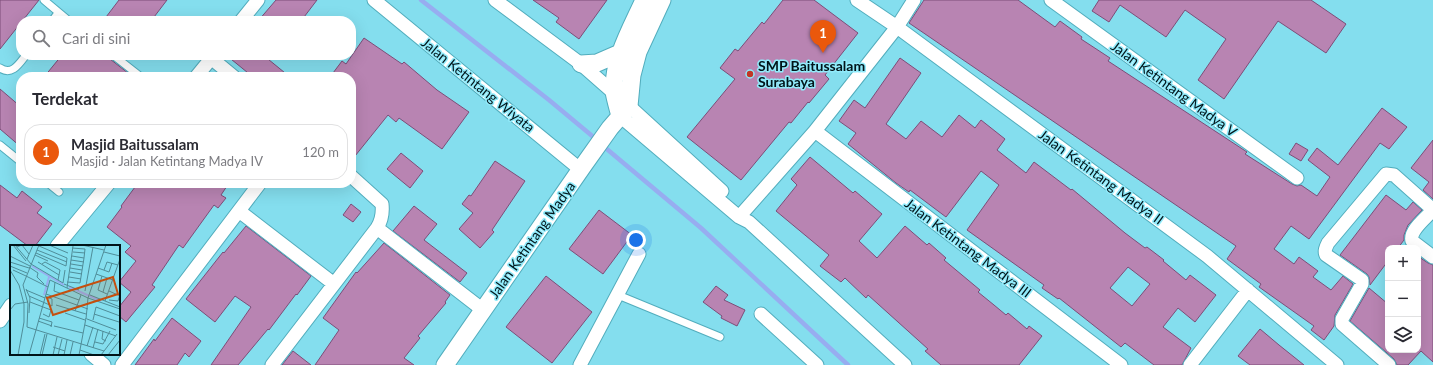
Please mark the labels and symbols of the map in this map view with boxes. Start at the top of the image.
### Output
pin: 1 [810,20,836,53]
street label: Jalan Ketintang Wiyata [418,34,538,136]
street label: Jalan Ketintang Madya V [1108,37,1241,140]
place label: SMP Baitussalam Surabaya [758,57,865,90]
marker: SMP Baitussalam Surabaya [745,69,755,79]
street label: Jalan Ketintang Madya II [1035,126,1167,228]
street label: Jalan Ketintang Madya [485,178,578,302]
street label: Jalan Ketintang Madya III [902,194,1035,301]
your location [626,230,646,250]
inset map [10,245,120,355]

